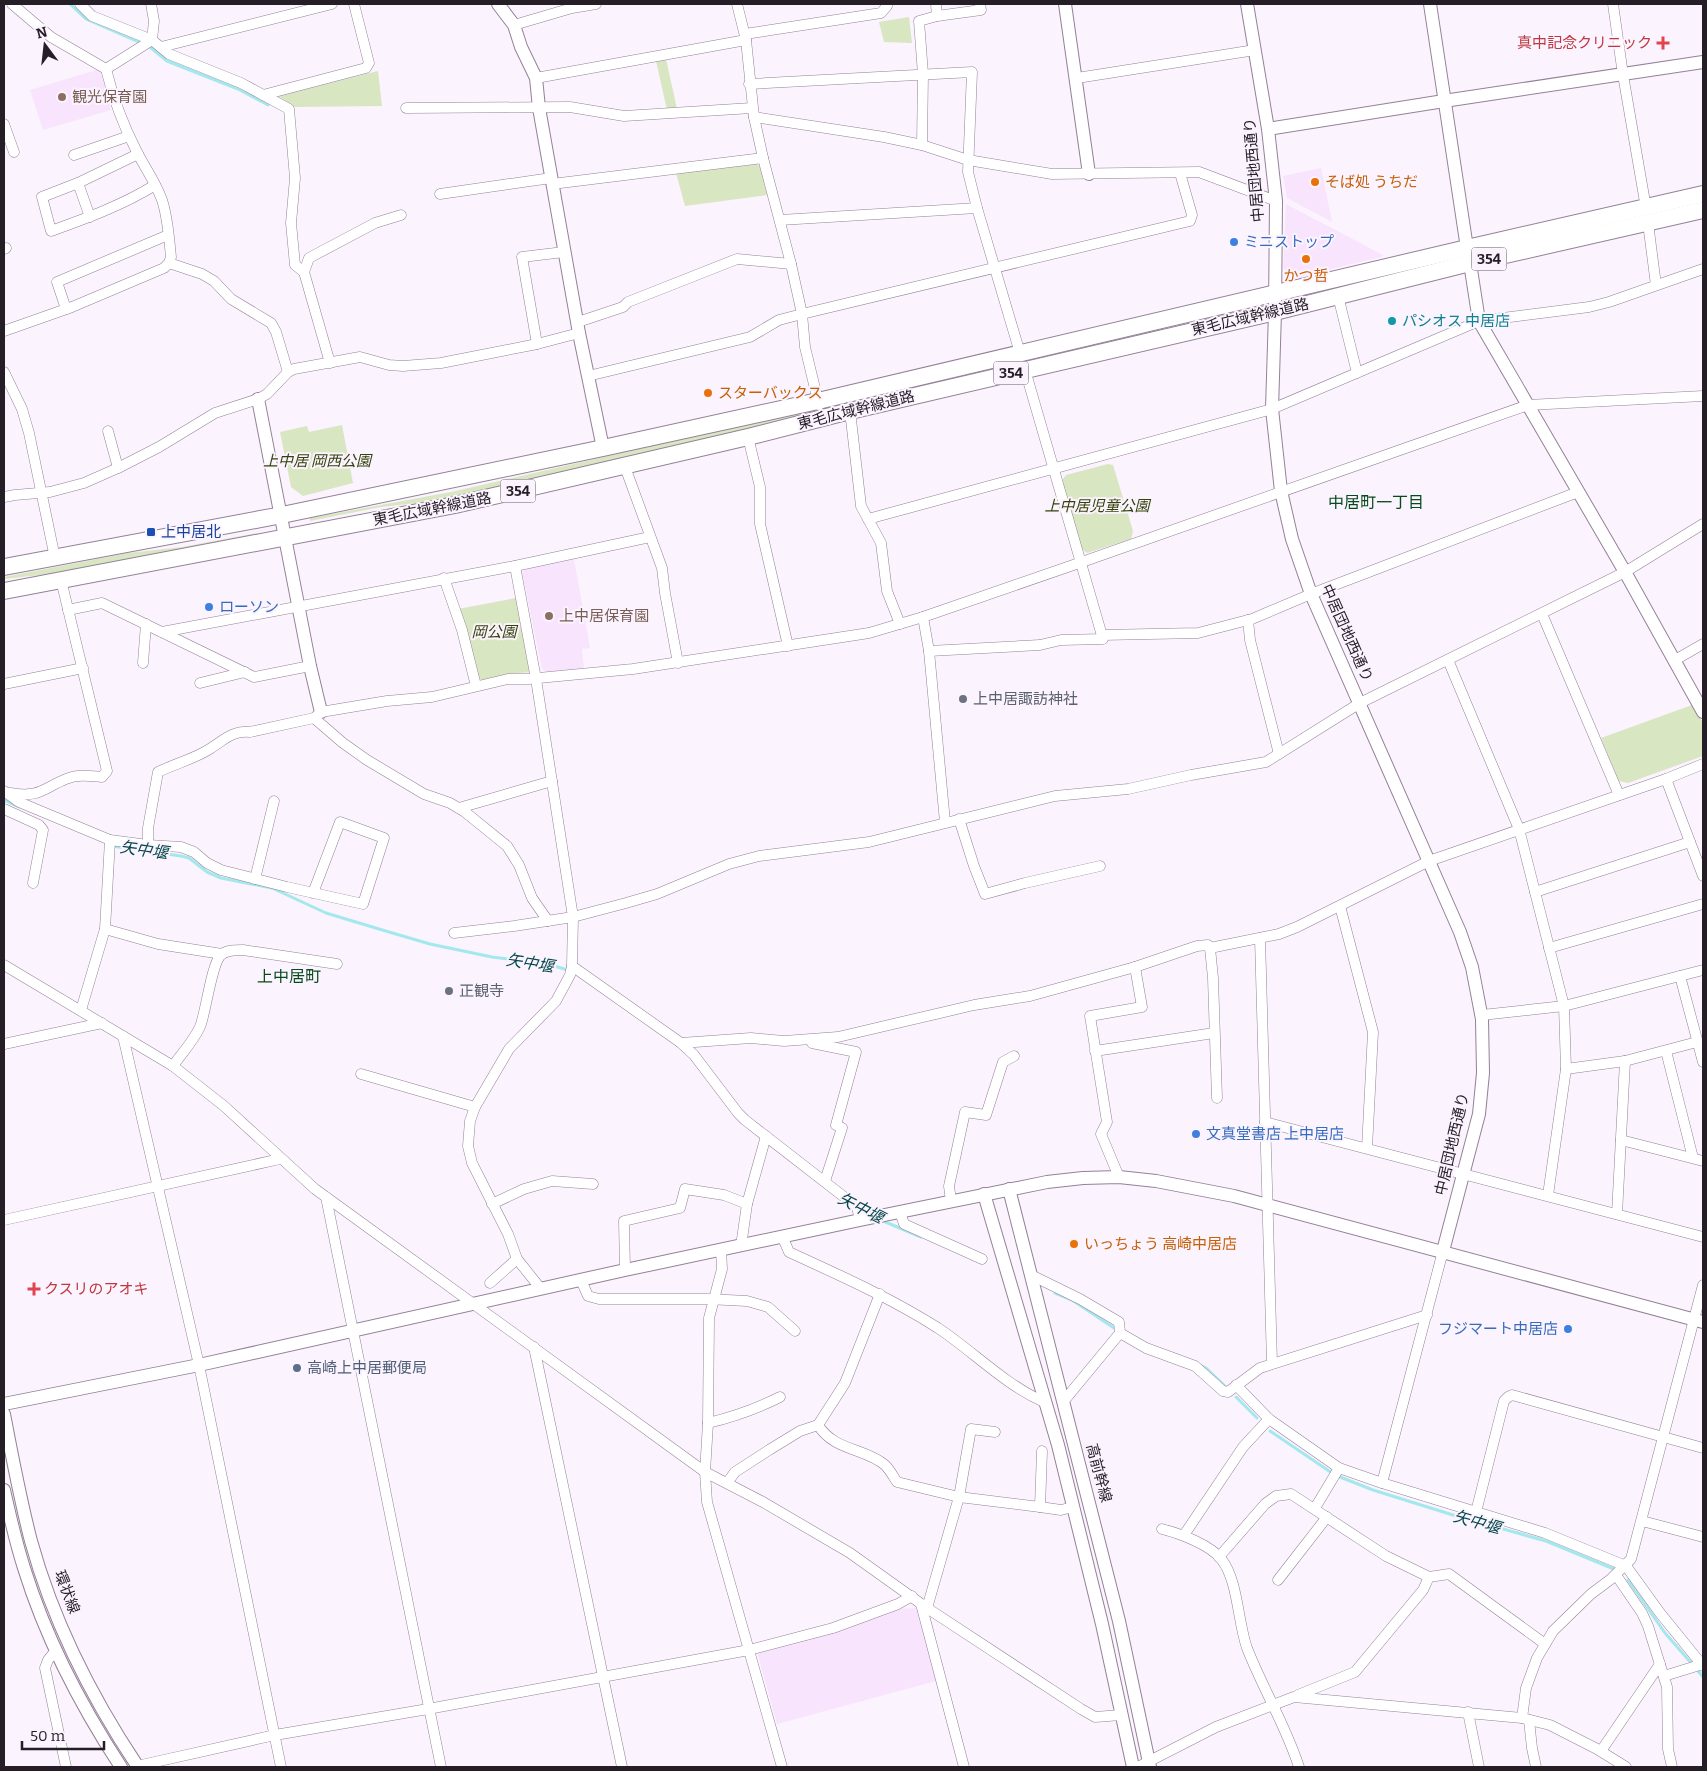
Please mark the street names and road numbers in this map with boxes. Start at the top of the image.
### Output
street label: 中居団地西通り [1240,117,1268,223]
road number: 354 [1472,248,1506,270]
street label: 東毛広域幹線道路 [1190,295,1310,339]
road number: 354 [994,362,1028,384]
street label: 東毛広域幹線道路 [796,387,916,433]
road number: 354 [500,480,536,502]
street label: 東毛広域幹線道路 [371,489,493,529]
street label: 中居団地西通り [1317,581,1377,685]
street label: 中居団地西通り [1431,1091,1473,1197]
street label: 高前幹線 [1083,1442,1115,1504]
street label: 環状線 [51,1568,83,1616]

